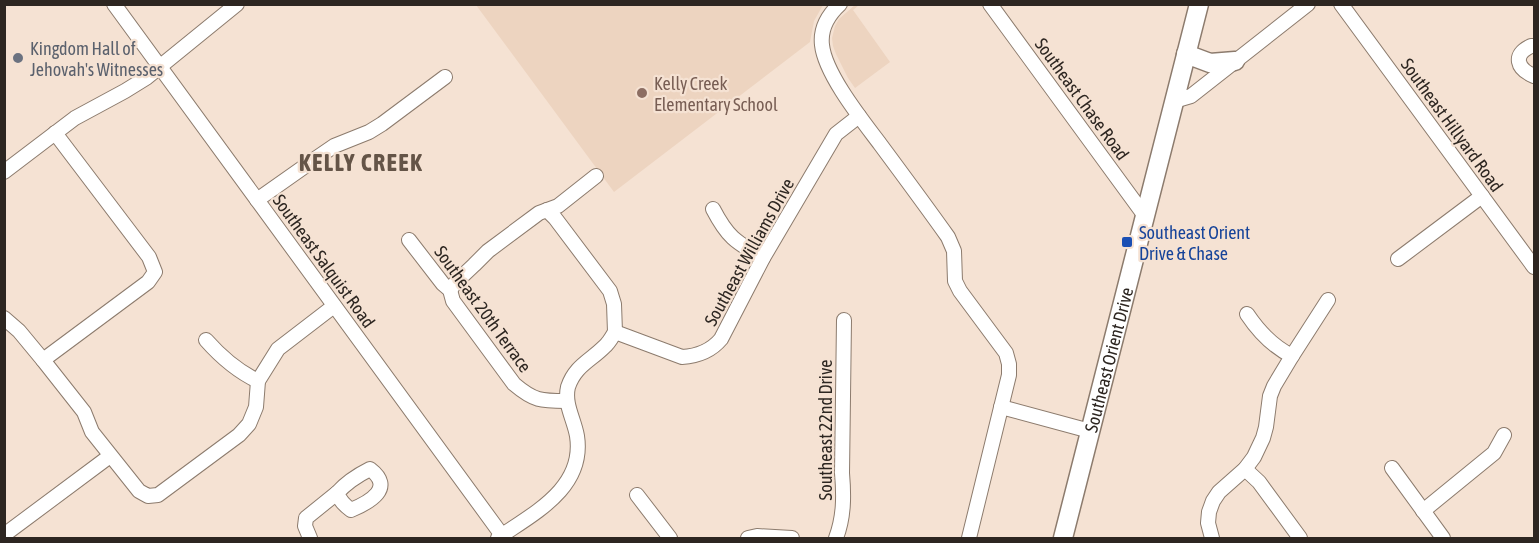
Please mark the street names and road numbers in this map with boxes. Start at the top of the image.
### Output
street label: Southeast Chase Road [1031,34,1133,164]
street label: Southeast Hillyard Road [1397,54,1507,196]
street label: Southeast Williams Drive [700,175,798,329]
street label: Southeast Salquist Road [269,190,379,332]
street label: Southeast 20th Terrace [430,242,536,376]
street label: Southeast Orient Drive [1080,285,1137,434]
street label: Southeast 22nd Drive [815,360,836,500]

